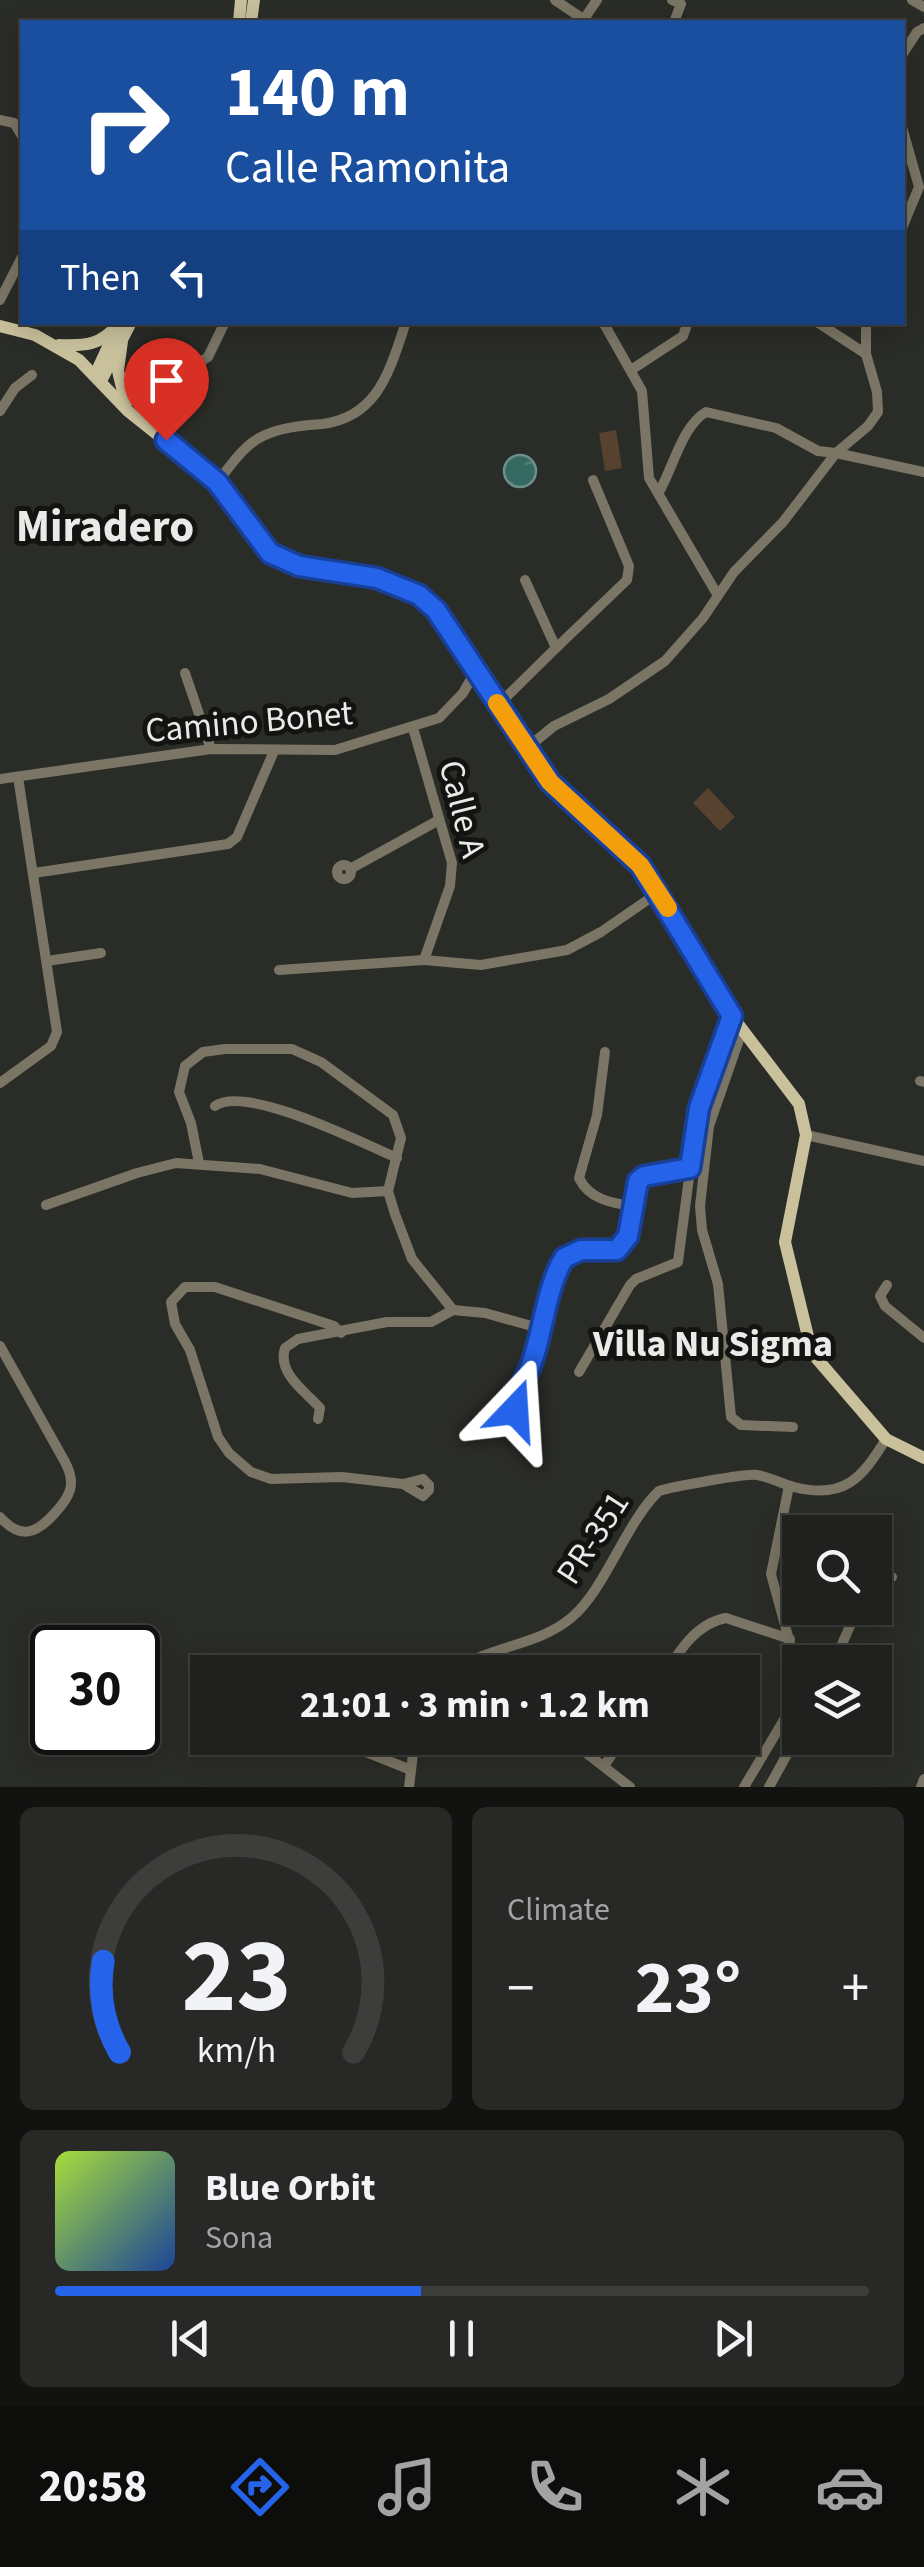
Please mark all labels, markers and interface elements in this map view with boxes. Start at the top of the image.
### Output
text: 140 m [225,43,410,143]
icon: right [60,60,190,190]
text: Calle Ramonita [225,136,510,200]
icon: left [161,250,216,305]
text: Then [60,251,141,305]
pin [124,338,209,441]
icon: arrive [139,353,194,408]
district label: Miradero [16,495,194,559]
street label: Camino Bonet [143,688,355,756]
street label: Calle A [426,755,498,863]
district label: Villa Nu Sigma [592,1317,833,1371]
position arrow [463,1358,567,1462]
street label: PR-351 [544,1482,642,1594]
map controls [782,1515,892,1755]
button: search [782,1515,892,1625]
speed limit sign: 30 [30,1625,160,1755]
button: layers [782,1645,892,1755]
text: 21:01 · 3 min · 1.2 km [300,1678,650,1732]
text: Climate [507,1887,610,1933]
text: 23 [181,1904,291,2052]
text: 23° [635,1935,741,2042]
text: − [507,1950,534,2028]
text: + [842,1950,869,2028]
text: km/h [196,2025,276,2076]
text: Blue Orbit [205,2161,376,2215]
text: Sona [205,2215,273,2261]
icon: previous [163,2311,218,2366]
icon: pause [434,2311,489,2366]
icon: next [706,2311,761,2366]
icon: directions [225,2452,295,2522]
icon: music [372,2452,442,2522]
icon: phone [520,2452,590,2522]
icon: climate [668,2452,738,2522]
icon: car [815,2452,885,2522]
text: 20:58 [39,2455,147,2519]

